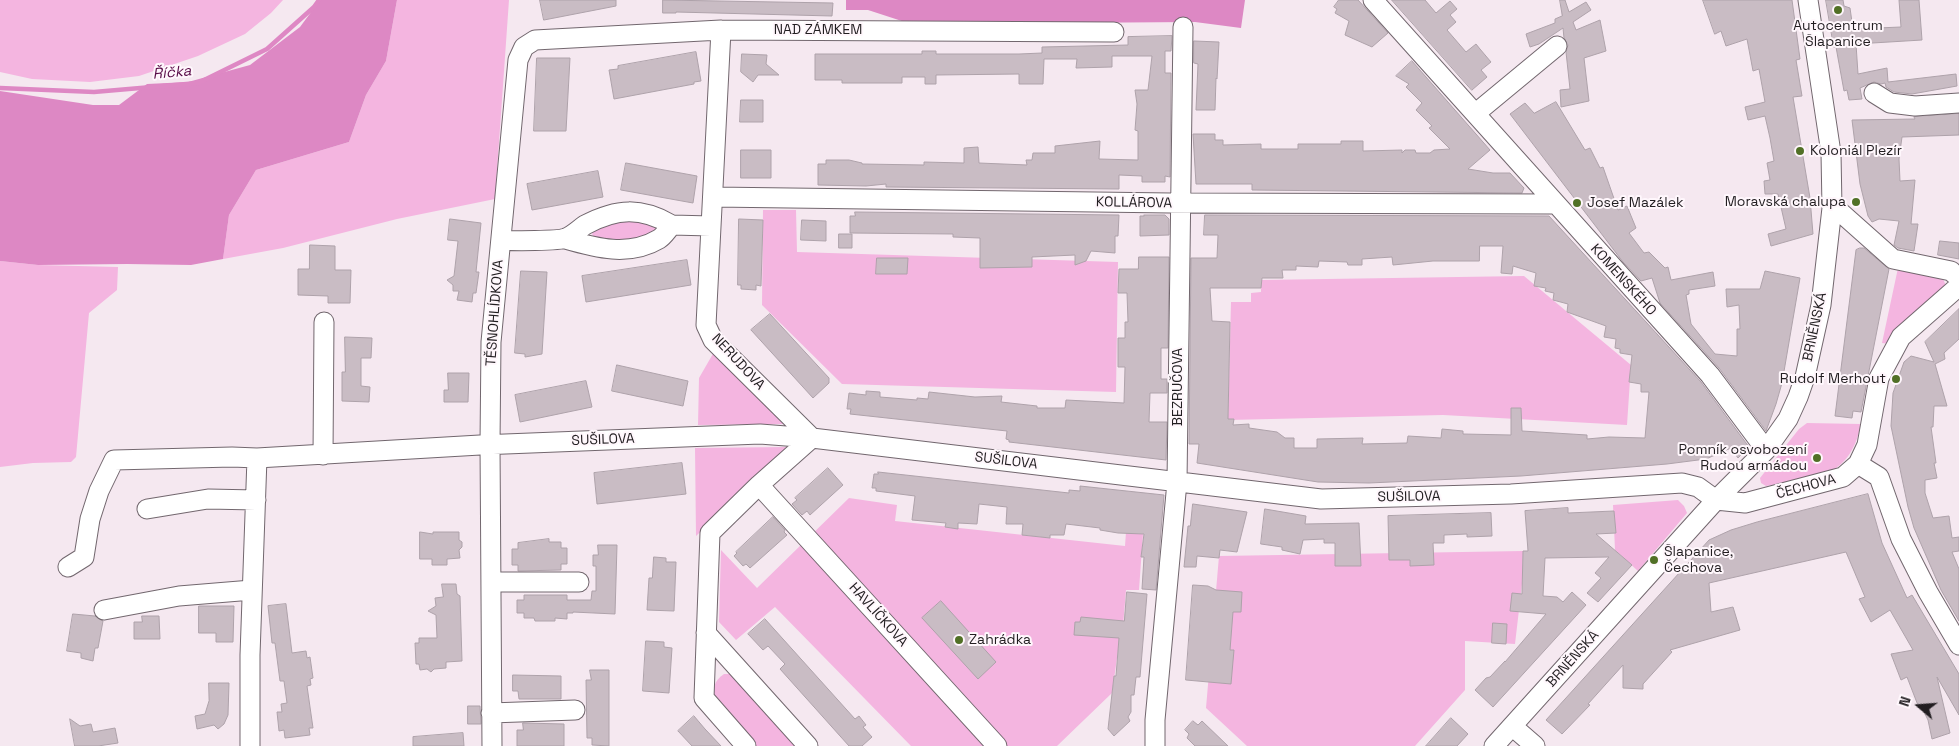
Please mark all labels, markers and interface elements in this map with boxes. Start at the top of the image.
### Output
marker: Autocentrum Šlapanice [1832,4,1844,16]
place label: Autocentrum Šlapanice [1793,18,1883,50]
street label: NAD ZÁMKEM [774,22,862,38]
water label: Říčka [152,62,192,84]
place label: Koloniál Plezír [1810,143,1902,159]
marker: Koloniál Plezír [1794,145,1806,157]
street label: KOLLÁROVA [1096,194,1172,212]
place label: Moravská chalupa [1725,194,1846,210]
place label: Josef Mazálek [1587,195,1683,211]
marker: Moravská chalupa [1850,196,1862,208]
marker: Josef Mazálek [1571,197,1583,209]
street label: KOMENSKÉHO [1587,241,1659,319]
street label: TĚSNOHLÍDKOVA [483,259,507,367]
street label: BRNĚNSKÁ [1799,291,1831,363]
street label: NERUDOVA [708,330,768,394]
street label: BEZRUČOVA [1170,348,1186,426]
place label: Rudolf Merhout [1780,371,1886,387]
marker: Rudolf Merhout [1890,373,1902,385]
street label: SUŠILOVA [571,431,635,449]
place label: Pomník osvobození Rudou armádou [1679,442,1807,474]
street label: SUŠILOVA [974,449,1038,473]
marker: Pomník osvobození Rudou armádou [1811,452,1823,464]
street label: ČECHOVA [1774,471,1838,503]
street label: SUŠILOVA [1377,488,1441,506]
place label: Šlapanice, Čechova [1664,544,1733,576]
marker: Šlapanice, Čechova [1648,554,1660,566]
street label: HAVLÍČKOVA [845,580,911,650]
street label: BRNĚNSKÁ [1543,627,1603,691]
place label: Zahrádka [969,632,1031,648]
marker: Zahrádka [953,634,965,646]
north arrow [1894,681,1944,731]
text: N [1895,694,1915,709]

